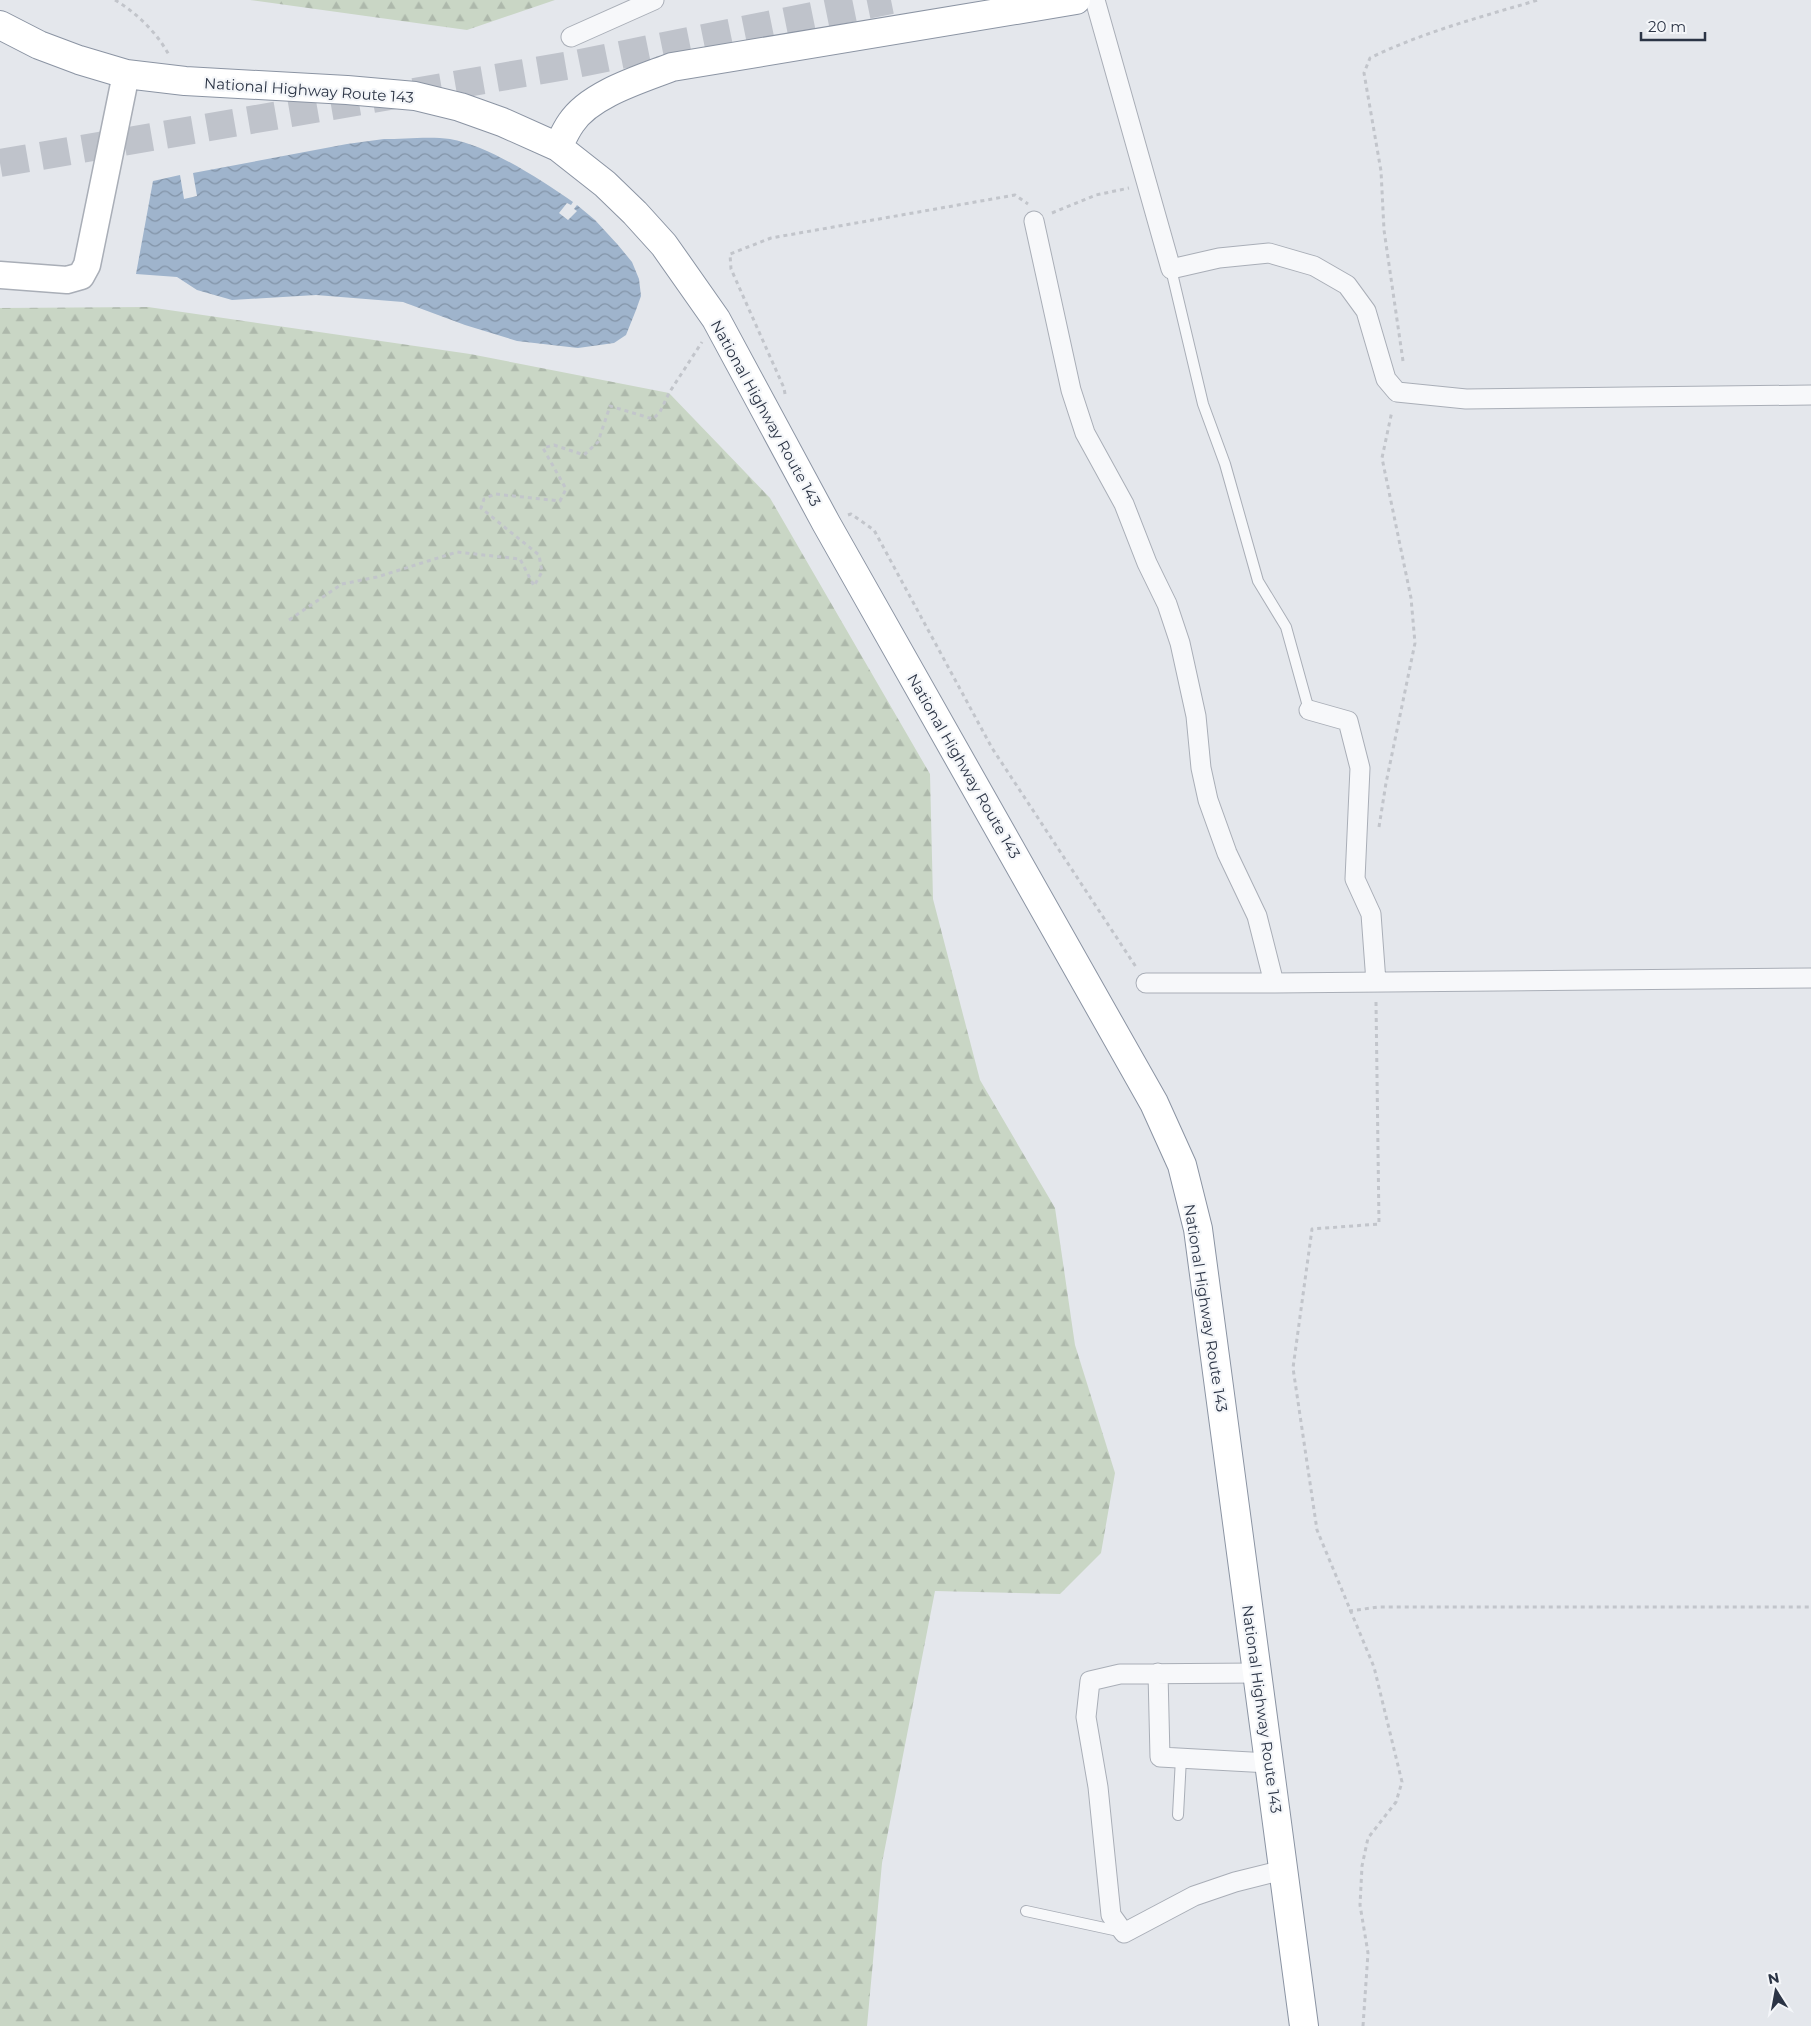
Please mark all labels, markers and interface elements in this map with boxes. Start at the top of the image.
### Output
scale bar [1641,10,1705,42]
text: 20 m [1648,17,1686,36]
street label: National Highway Route 143 [203,73,415,107]
street label: National Highway Route 143 [707,316,825,510]
street label: National Highway Route 143 [903,670,1025,862]
street label: National Highway Route 143 [1180,1203,1232,1413]
street label: National Highway Route 143 [1238,1604,1286,1814]
north arrow [1751,1966,1801,2016]
text: N [1766,1968,1781,1988]

